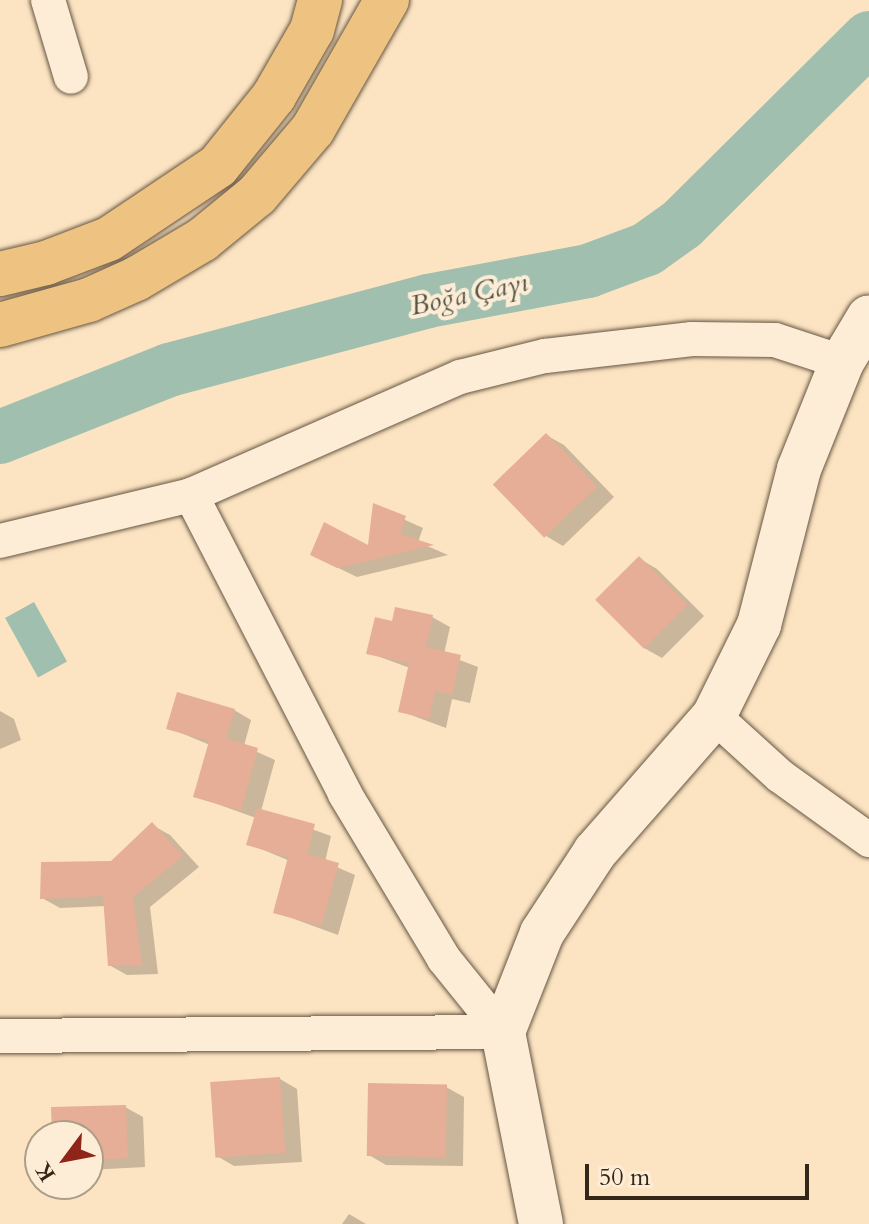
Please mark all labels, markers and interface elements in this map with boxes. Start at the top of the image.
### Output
water label: Boğa Çayı [407,265,531,323]
north arrow [24,1120,104,1200]
scale bar [589,1148,813,1198]
text: K [28,1156,63,1187]
text: 50 m [599,1161,650,1194]

